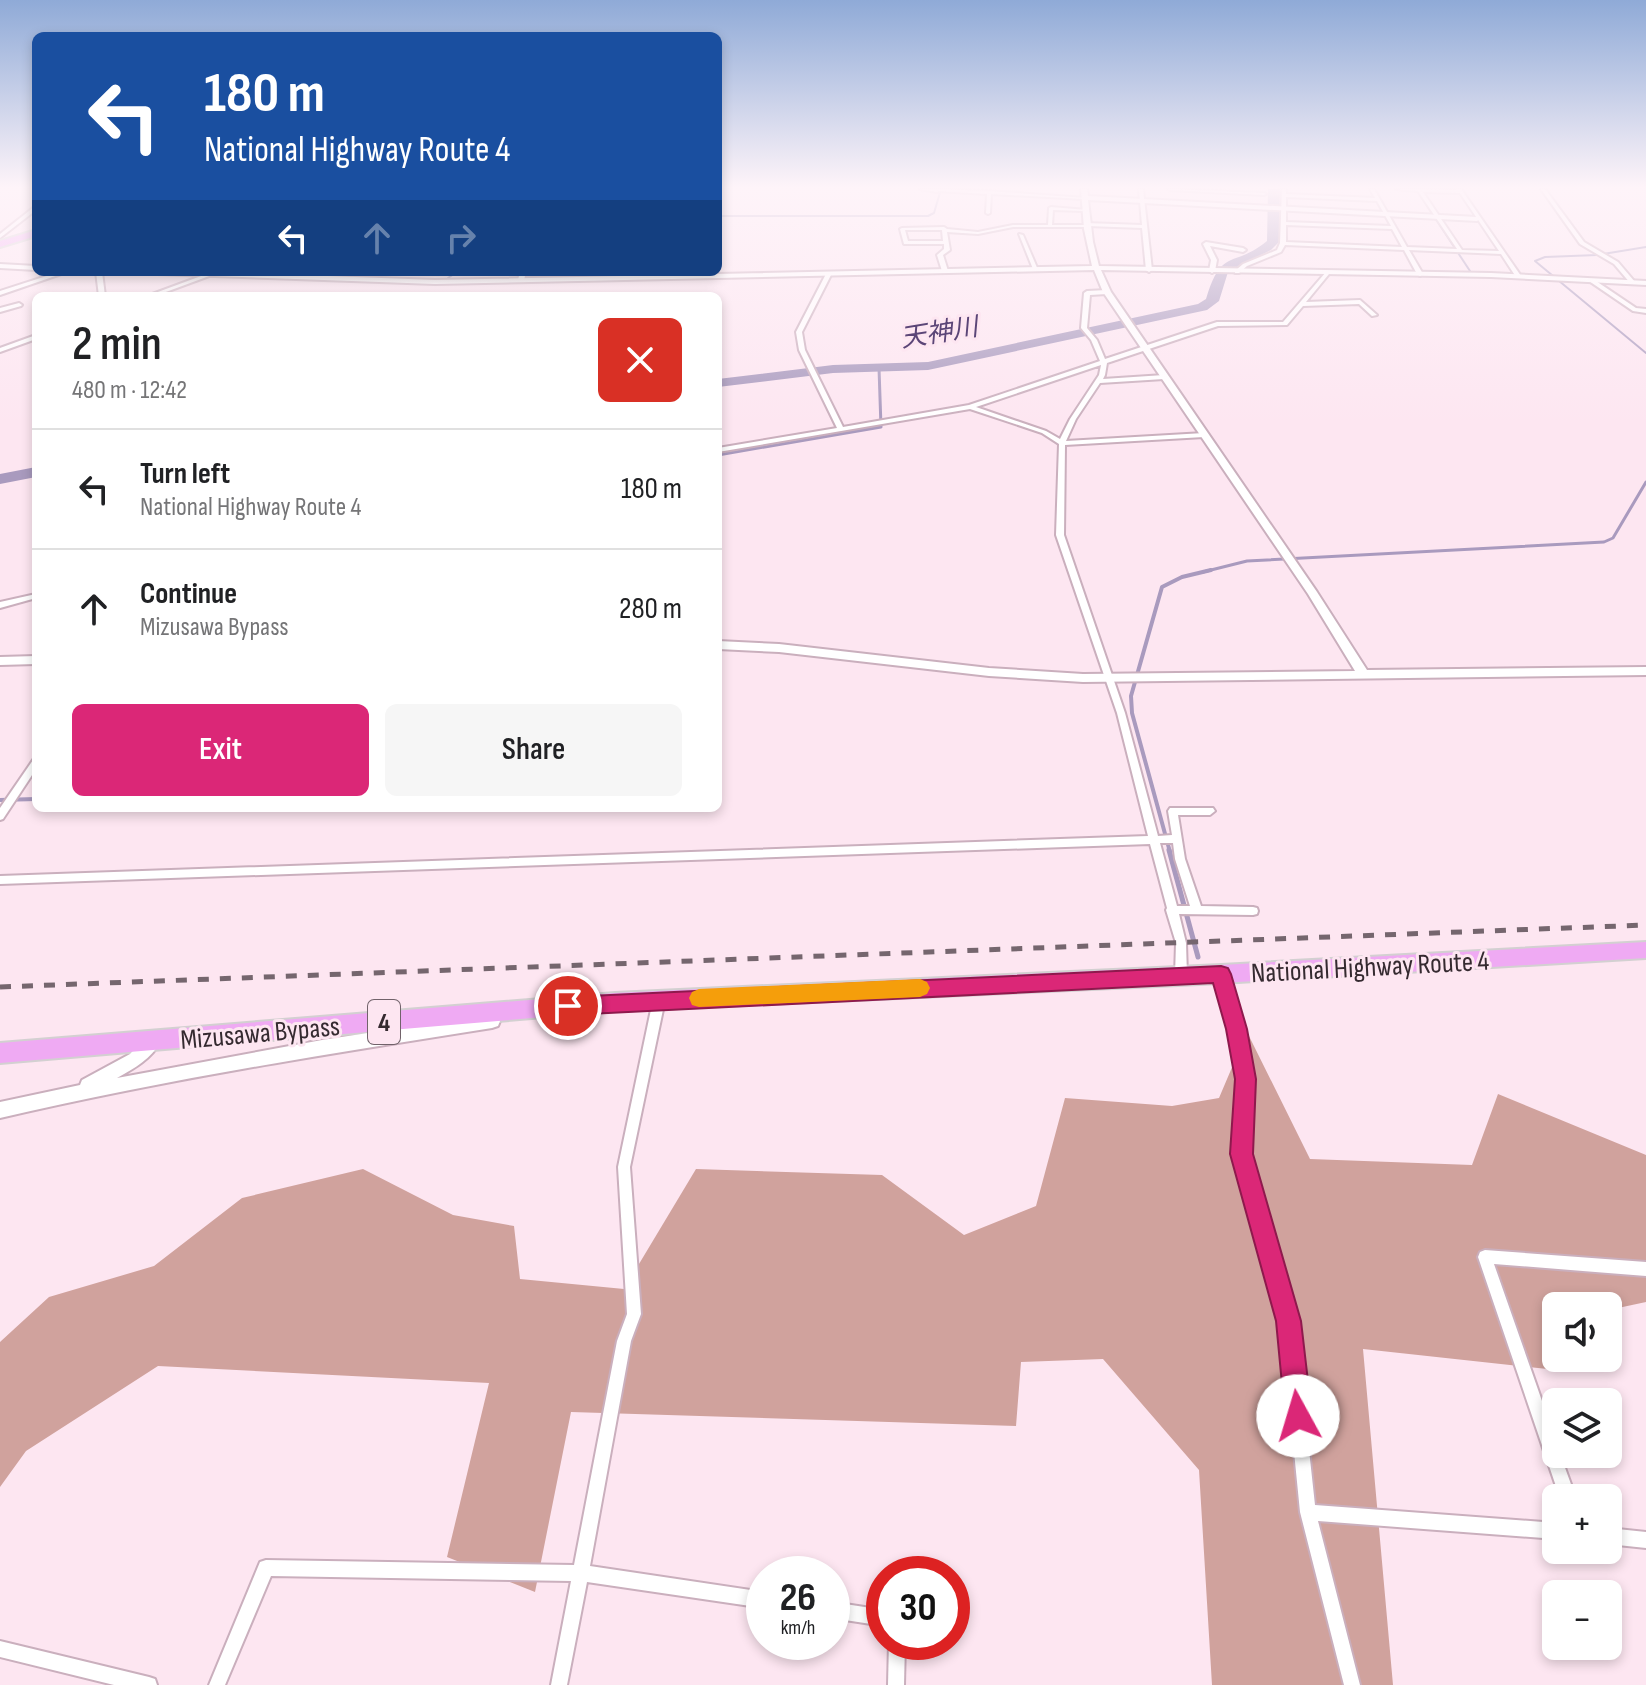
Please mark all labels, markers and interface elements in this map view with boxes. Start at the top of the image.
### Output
text: 180 m [204,61,325,128]
icon: left [72,64,176,168]
text: National Highway Route 4 [204,129,510,172]
icon: left [271,216,315,260]
icon: ahead [355,216,399,260]
icon: right [439,216,483,260]
water label: 天神川 [898,312,983,355]
text: 2 min [72,316,162,373]
button: close [598,318,682,402]
text: 480 m · 12:42 [72,375,187,406]
text: Turn left [140,456,230,492]
icon: left [72,467,116,511]
text: 180 m [621,471,682,507]
text: National Highway Route 4 [140,492,361,523]
text: Continue [140,576,237,612]
icon: ahead [72,587,116,631]
text: 280 m [619,591,682,627]
text: Mizusawa Bypass [140,612,289,643]
button: Exit [72,704,369,796]
button: Share [385,704,682,796]
street label: National Highway Route 4 [1250,945,1490,990]
pin [534,972,602,1040]
icon: arrive [546,984,590,1028]
road number: 4 [368,1000,400,1044]
street label: Mizusawa Bypass [179,1010,341,1057]
map controls [1542,1292,1622,1660]
button: sound [1542,1292,1622,1372]
position arrow [1256,1374,1340,1458]
button: layers [1542,1388,1622,1468]
button: + [1542,1484,1622,1564]
speed limit sign: 30 [866,1556,970,1660]
text: 26 [780,1574,816,1622]
button: − [1542,1580,1622,1660]
text: km/h [781,1616,815,1640]

